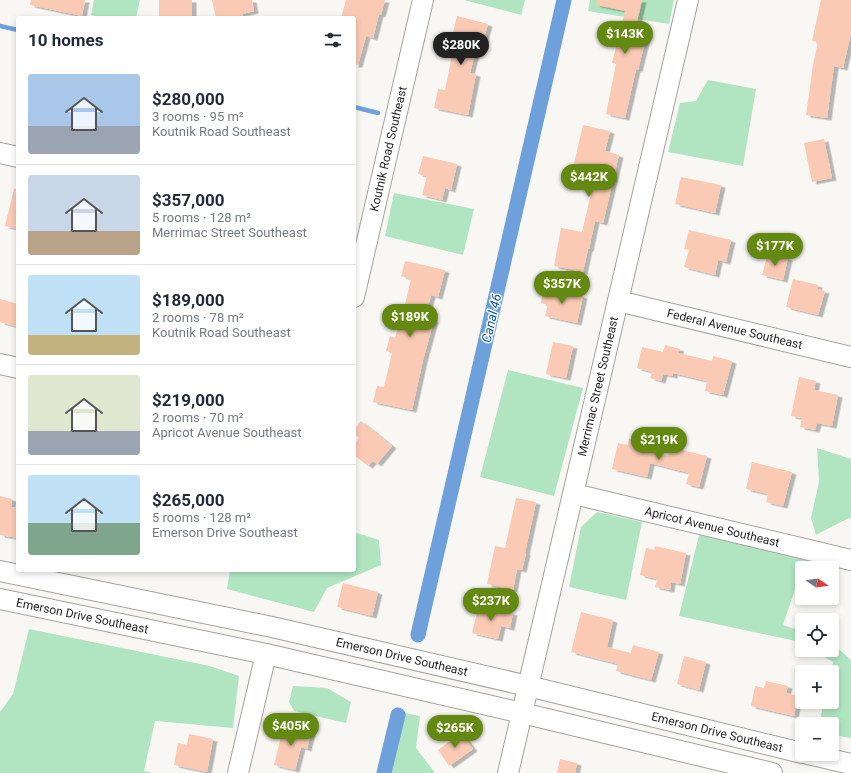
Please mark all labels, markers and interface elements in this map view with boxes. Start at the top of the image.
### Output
pin: $143K [597,21,653,55]
text: $143K [606,26,644,41]
icon: filters [322,29,344,51]
text: 10 homes [28,30,104,50]
pin: $280K [433,32,489,66]
text: $280K [442,37,480,52]
street label: Koutnik Road Southeast [367,85,410,213]
text: $280,000 [152,89,224,109]
icon: home [60,90,108,138]
text: 3 rooms · 95 m² [152,109,244,124]
text: Koutnik Road Southeast [152,124,291,139]
pin: $442K [561,164,617,198]
text: $442K [570,169,608,184]
text: $357,000 [152,190,224,210]
icon: home [60,191,108,239]
text: 5 rooms · 128 m² [152,210,251,225]
text: Merrimac Street Southeast [152,225,307,240]
pin: $177K [747,233,803,267]
text: $177K [756,238,794,253]
pin: $357K [534,271,590,305]
text: $357K [543,276,581,291]
text: $189,000 [152,290,224,310]
icon: home [60,291,108,339]
water label: Canal 46 [479,292,504,344]
pin: $189K [382,304,438,338]
street label: Federal Avenue Southeast [666,306,804,352]
text: $189K [391,309,429,324]
text: 2 rooms · 78 m² [152,310,244,325]
street label: Merrimac Street Southeast [575,315,621,458]
text: Koutnik Road Southeast [152,325,291,340]
text: $219,000 [152,390,224,410]
icon: home [60,391,108,439]
text: 2 rooms · 70 m² [152,410,244,425]
text: Apricot Avenue Southeast [152,425,301,440]
pin: $219K [631,427,687,461]
text: $219K [640,432,678,447]
text: $265,000 [152,490,224,510]
icon: home [60,491,108,539]
street label: Apricot Avenue Southeast [643,504,781,550]
text: 5 rooms · 128 m² [152,510,251,525]
text: Emerson Drive Southeast [152,525,298,540]
north arrow [795,561,839,605]
map controls [795,561,839,761]
pin: $237K [463,588,519,622]
text: $237K [472,593,510,608]
street label: Emerson Drive Southeast [15,596,150,637]
button: locate [795,613,839,657]
street label: Emerson Drive Southeast [335,635,469,679]
button: + [795,665,839,709]
street label: Emerson Drive Southeast [650,709,784,755]
pin: $405K [263,713,319,747]
pin: $265K [427,715,483,749]
button: − [795,717,839,761]
text: $405K [272,718,310,733]
text: $265K [436,720,474,735]

